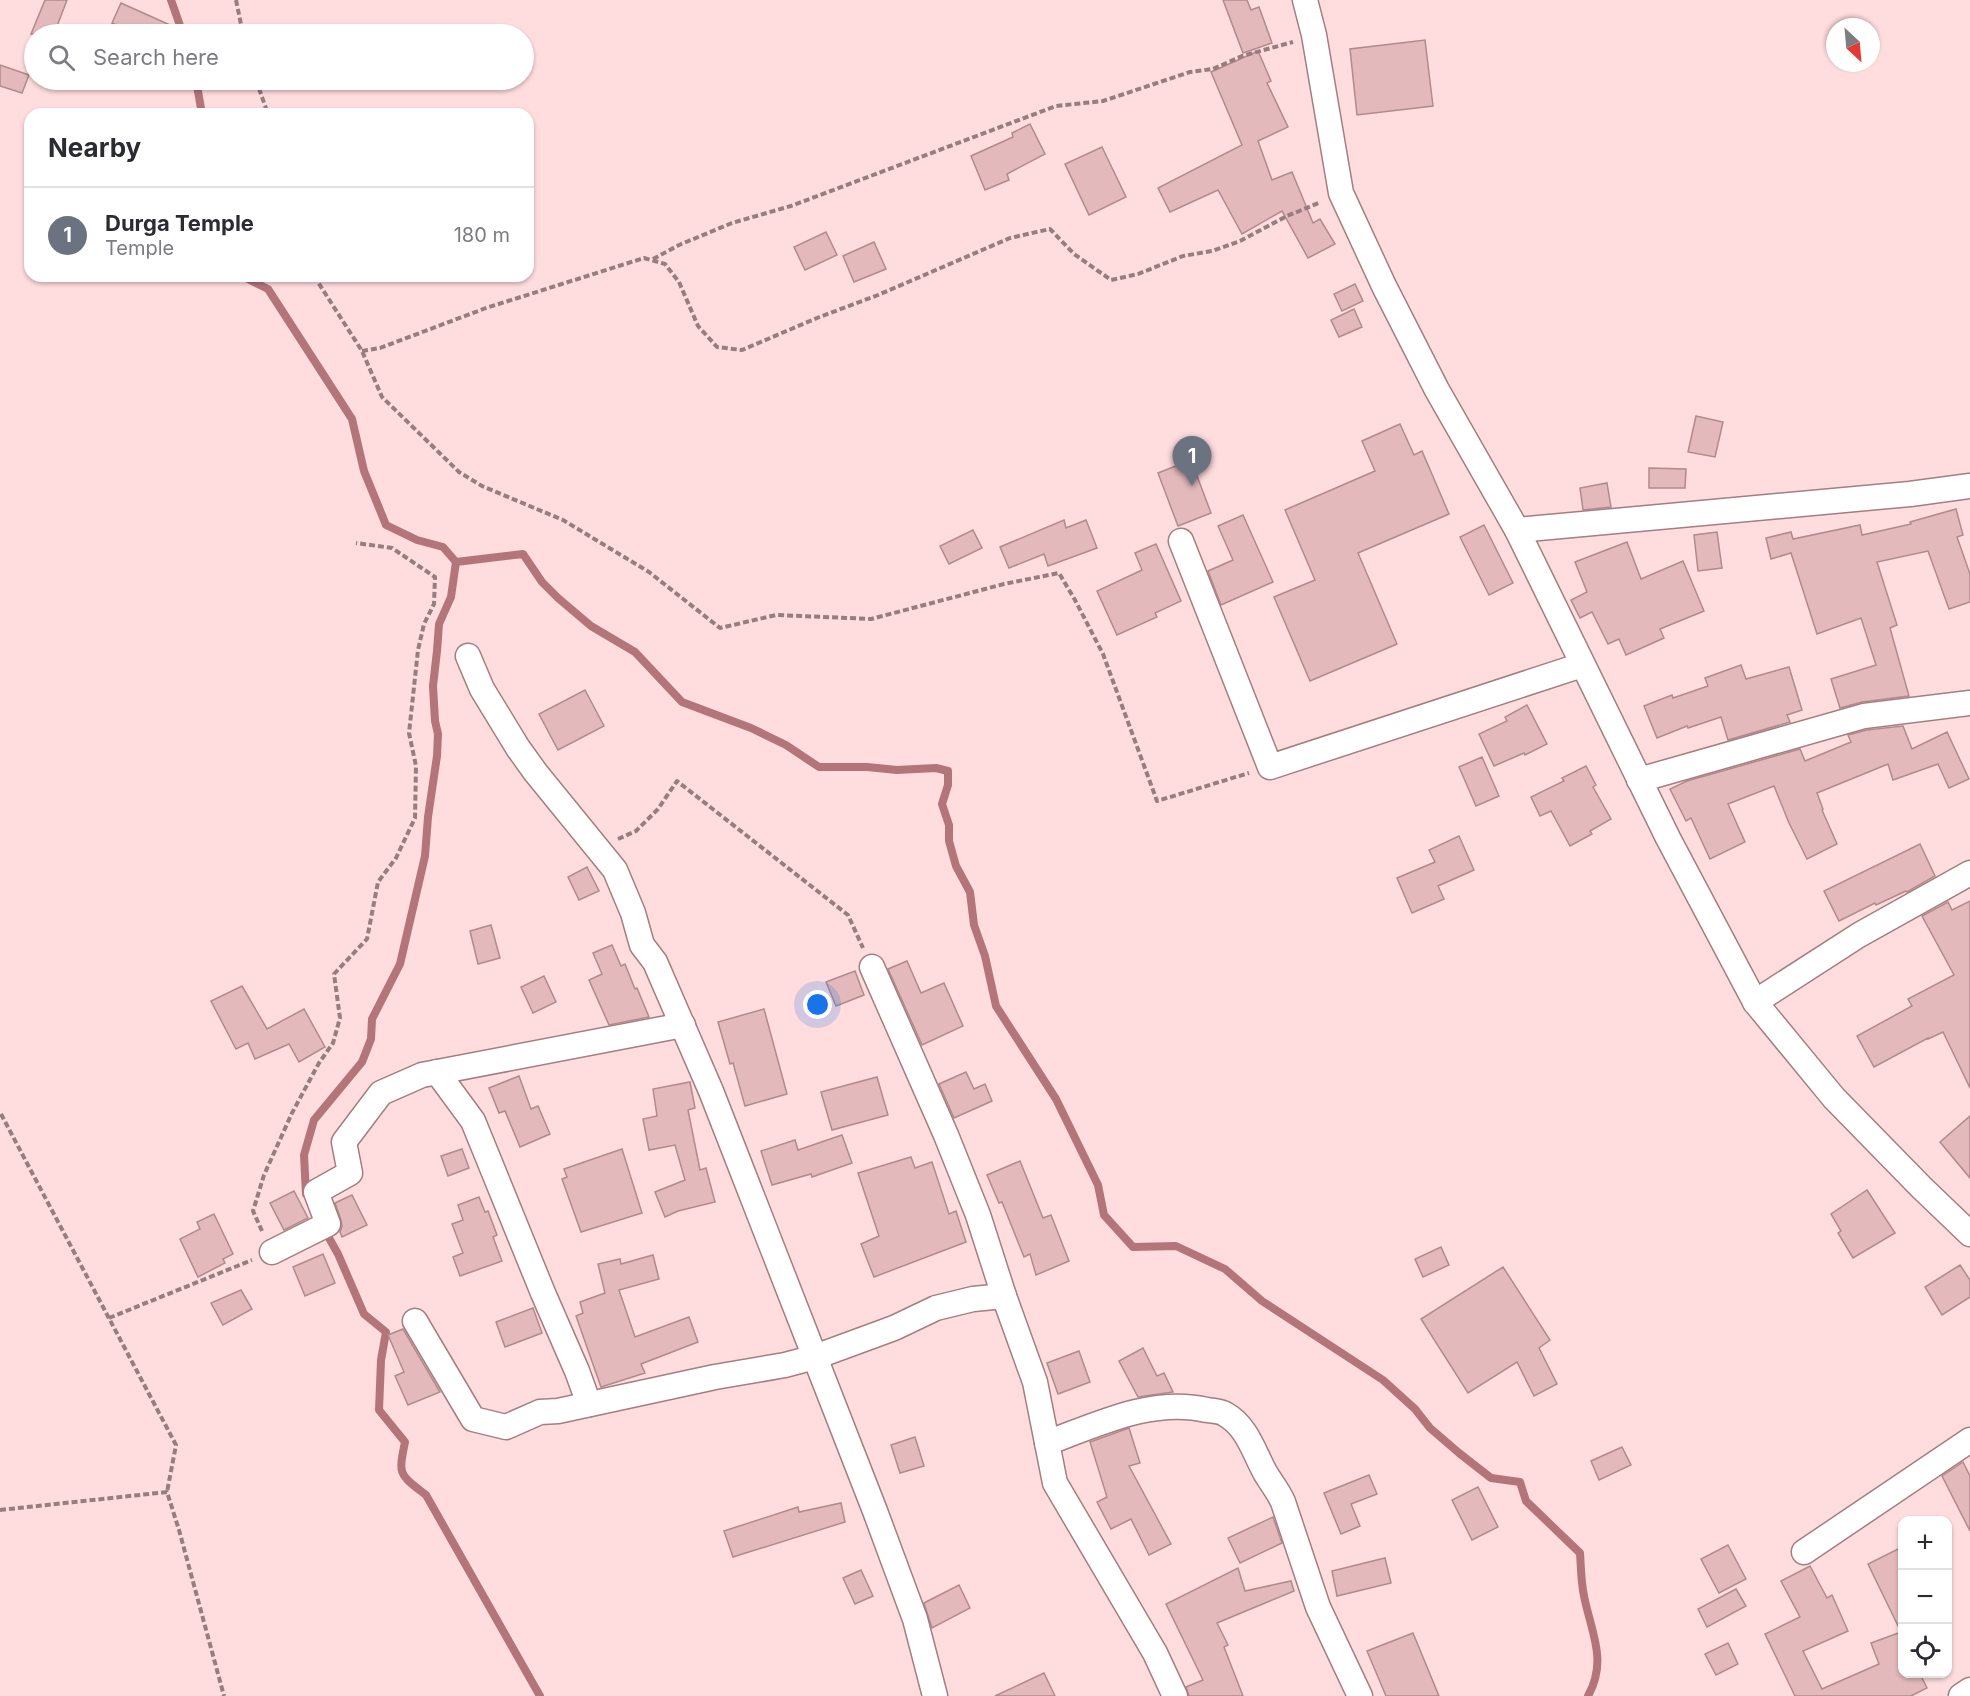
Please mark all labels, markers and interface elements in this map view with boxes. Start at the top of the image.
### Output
north arrow [1826,18,1880,72]
search box [24,24,534,90]
icon: search [45,41,78,74]
text: Search here [93,44,219,70]
text: Nearby [48,132,141,163]
text: Durga Temple [105,210,254,236]
text: 1 [63,223,72,247]
text: 180 m [454,223,510,247]
text: Temple [105,236,174,260]
pin: 1 [1172,436,1212,486]
your location [803,990,832,1019]
map controls [1898,1516,1952,1678]
button: + [1898,1516,1952,1570]
button: − [1898,1570,1952,1624]
button: locate [1898,1624,1952,1678]

